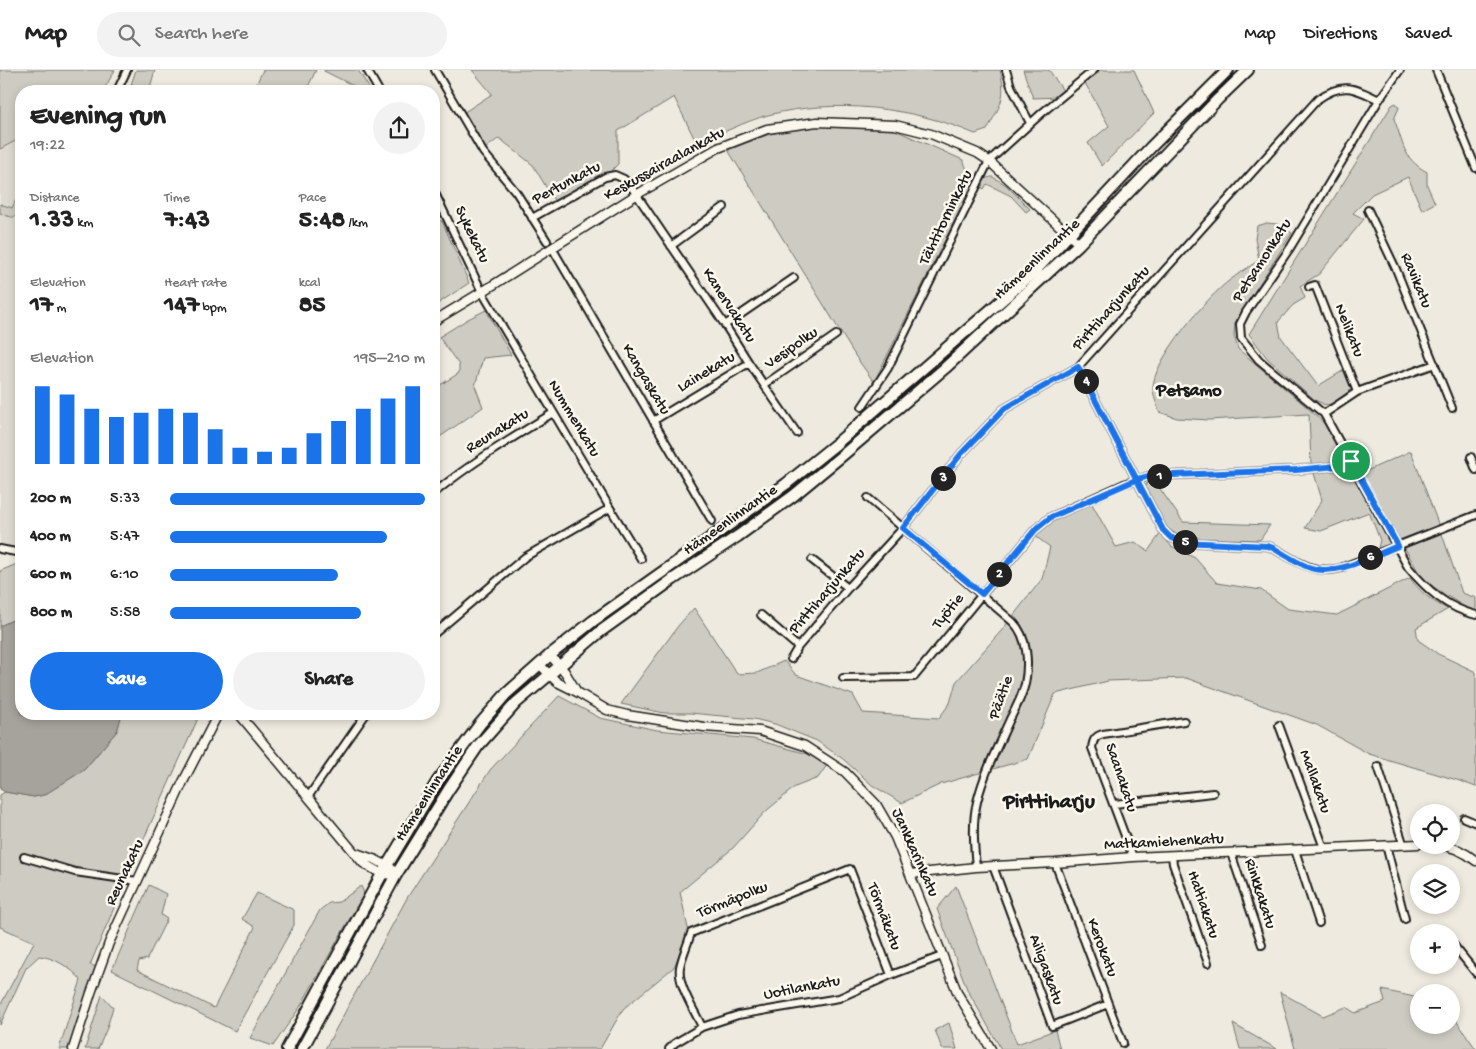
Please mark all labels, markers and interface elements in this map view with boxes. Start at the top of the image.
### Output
search box [97,12,447,57]
text: Map [25,20,67,49]
icon: search [115,21,143,49]
text: Search here [155,23,248,46]
text: Map [1244,24,1276,45]
text: Directions [1304,24,1377,45]
text: Saved [1405,24,1451,45]
text: Evening run [30,101,166,134]
button: share [373,102,425,154]
street label: Keskussairaalankatu [601,124,729,206]
text: 19:22 [30,137,65,156]
street label: Pertunkatu [529,158,605,210]
street label: Tähtitorninkatu [915,167,978,269]
text: Distance [30,190,79,207]
text: Time [164,190,190,207]
text: Pace [299,190,326,207]
street label: Sykekatu [449,204,493,267]
text: 1.33 [30,207,74,236]
text: 7:43 [164,207,210,236]
text: 5:48 [299,207,345,236]
text: km [74,215,93,232]
text: /km [345,215,368,232]
street label: Hämeenlinnantie [991,215,1085,305]
street label: Petsamonkatu [1228,215,1297,307]
street label: Ravikatu [1395,251,1435,312]
street label: Pirttiharjunkatu [1068,262,1155,356]
street label: Kanervakatu [697,265,759,347]
text: Elevation [30,275,86,292]
text: Heart rate [164,275,227,292]
text: kcal [299,275,321,292]
text: 17 [30,292,53,321]
text: 147 [164,292,199,321]
text: 85 [299,292,326,321]
text: m [53,300,66,317]
text: bpm [199,300,227,317]
street label: Nelikatu [1329,302,1367,361]
street label: Vesipolku [761,323,823,375]
street label: Kangaskatu [616,341,674,419]
street label: Lainekatu [675,348,740,398]
text: Elevation [30,350,94,369]
text: 195–210 m [354,350,425,369]
pin: 4 [1074,368,1098,394]
text: 4 [1083,373,1090,390]
street label: Nummenkatu [543,377,604,461]
district label: Petsamo [1155,381,1222,402]
street label: Reunakatu [463,405,533,459]
pin [1330,440,1372,482]
icon: arrive [1337,447,1365,475]
pin: 1 [1146,464,1172,488]
pin: 3 [930,466,956,490]
text: 1 [1157,468,1162,485]
text: 3 [940,470,947,487]
street label: Hämeenlinnantie [680,481,782,560]
text: 200 m [30,490,71,509]
text: 5:33 [110,490,140,509]
text: 400 m [30,528,71,547]
text: 5:47 [110,528,139,547]
pin: 5 [1172,530,1198,554]
text: 5 [1182,534,1189,551]
pin: 6 [1358,544,1382,570]
street label: Pirttiharjunkatu [785,545,871,640]
text: 6 [1367,549,1374,566]
pin: 2 [986,562,1012,586]
text: 600 m [30,566,71,585]
text: 6:10 [110,566,139,585]
text: 2 [996,566,1003,583]
street label: Työtie [928,590,970,635]
text: 800 m [30,604,72,623]
text: 5:58 [110,604,141,623]
button: Save [30,652,223,710]
button: Share [233,652,425,710]
street label: Päätie [985,673,1019,723]
street label: Saanakatu [1099,741,1141,815]
street label: Hämeenlinnantie [392,742,468,845]
street label: Mallakatu [1294,748,1334,817]
district label: Pirttiharju [1002,791,1095,816]
map controls [1410,804,1460,1034]
button: locate [1410,804,1460,854]
street label: Jankkarinkatu [886,806,942,901]
street label: Matkamiehenkatu [1104,830,1225,856]
street label: Reunakatu [102,837,150,909]
street label: Rinkkakatu [1239,857,1279,932]
button: layers [1410,864,1460,914]
street label: Haltiakatu [1182,869,1223,942]
street label: Törmäpolku [694,878,772,924]
street label: Törmäkatu [861,880,905,954]
street label: Kerokatu [1081,916,1121,980]
button: + [1410,924,1460,974]
street label: Ailigaskatu [1023,932,1067,1008]
street label: Uotilankatu [762,972,842,1006]
button: − [1410,984,1460,1034]

